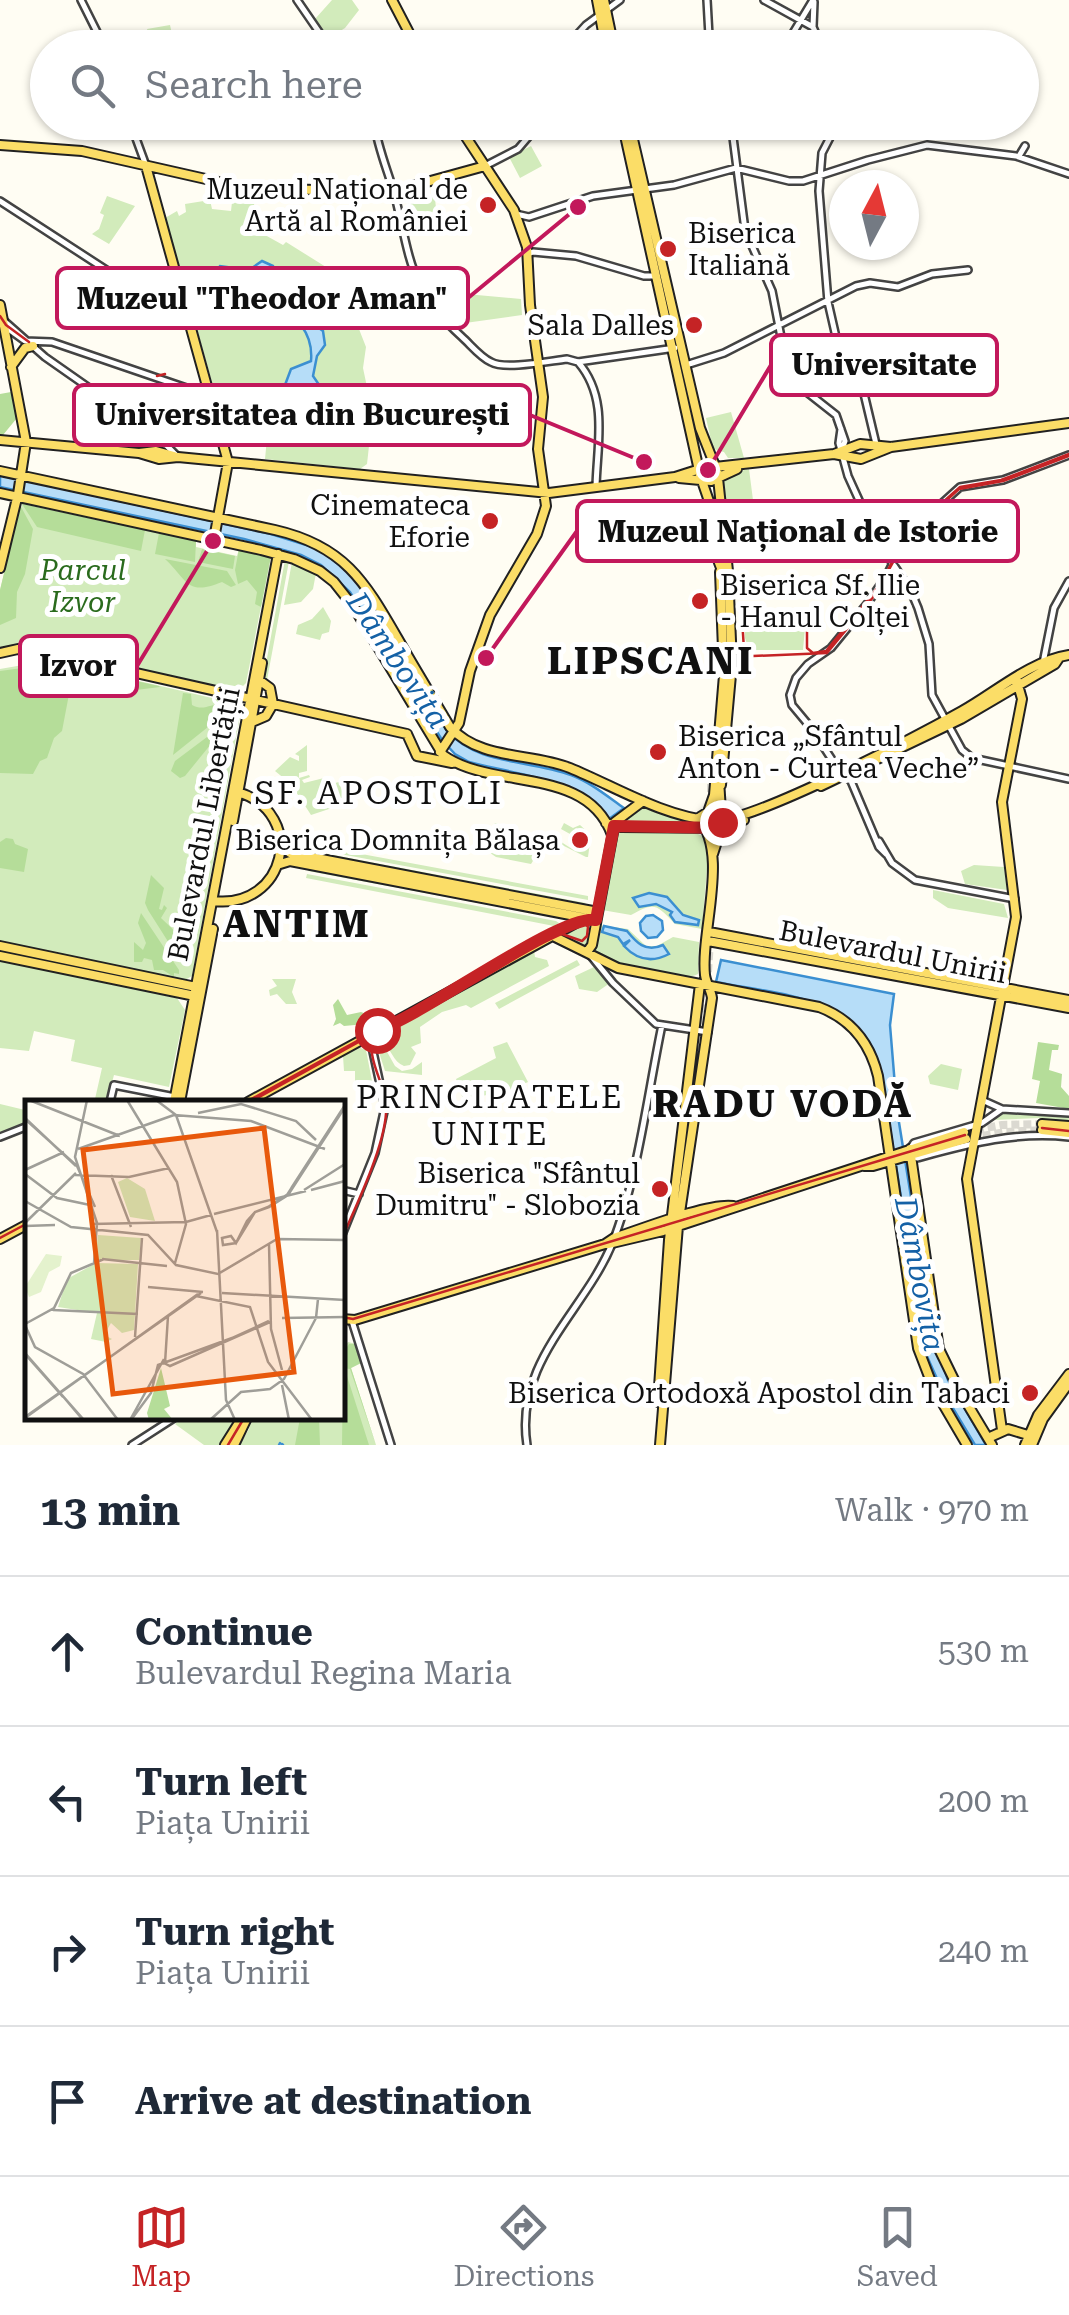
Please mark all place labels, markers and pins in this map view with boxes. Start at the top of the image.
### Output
place label: Muzeul Național de Artă al României [206,173,468,238]
marker: Muzeul Național de Artă al României [477,194,499,216]
place label: Biserica Italiană [688,217,796,282]
marker: Biserica Italiană [657,238,679,260]
callout: Muzeul "Theodor Aman" [57,268,468,328]
place label: Sala Dalles [528,309,674,342]
marker: Sala Dalles [683,314,705,336]
callout: Universitate [771,335,997,395]
callout: Universitatea din București [74,385,530,445]
place label: Cinemateca Eforie [310,489,470,554]
callout: Muzeul Național de Istorie [577,501,1018,561]
marker: Cinemateca Eforie [479,510,501,532]
place label: Biserica Sf. Ilie - Hanul Colței [720,569,920,636]
marker: Biserica Sf. Ilie - Hanul Colței [689,590,711,612]
callout: Izvor [20,636,137,696]
place label: Biserica „Sfântul Anton - Curtea Veche” [678,720,979,785]
marker: Biserica „Sfântul Anton - Curtea Veche” [647,741,669,763]
place label: Biserica Domnița Bălașa [235,824,560,859]
marker: Biserica Domnița Bălașa [569,829,591,851]
place label: Biserica "Sfântul Dumitru" - Slobozia [375,1157,640,1222]
marker: Biserica "Sfântul Dumitru" - Slobozia [649,1178,671,1200]
place label: Biserica Ortodoxă Apostol din Tabaci [508,1377,1010,1410]
marker: Biserica Ortodoxă Apostol din Tabaci [1019,1382,1041,1404]

